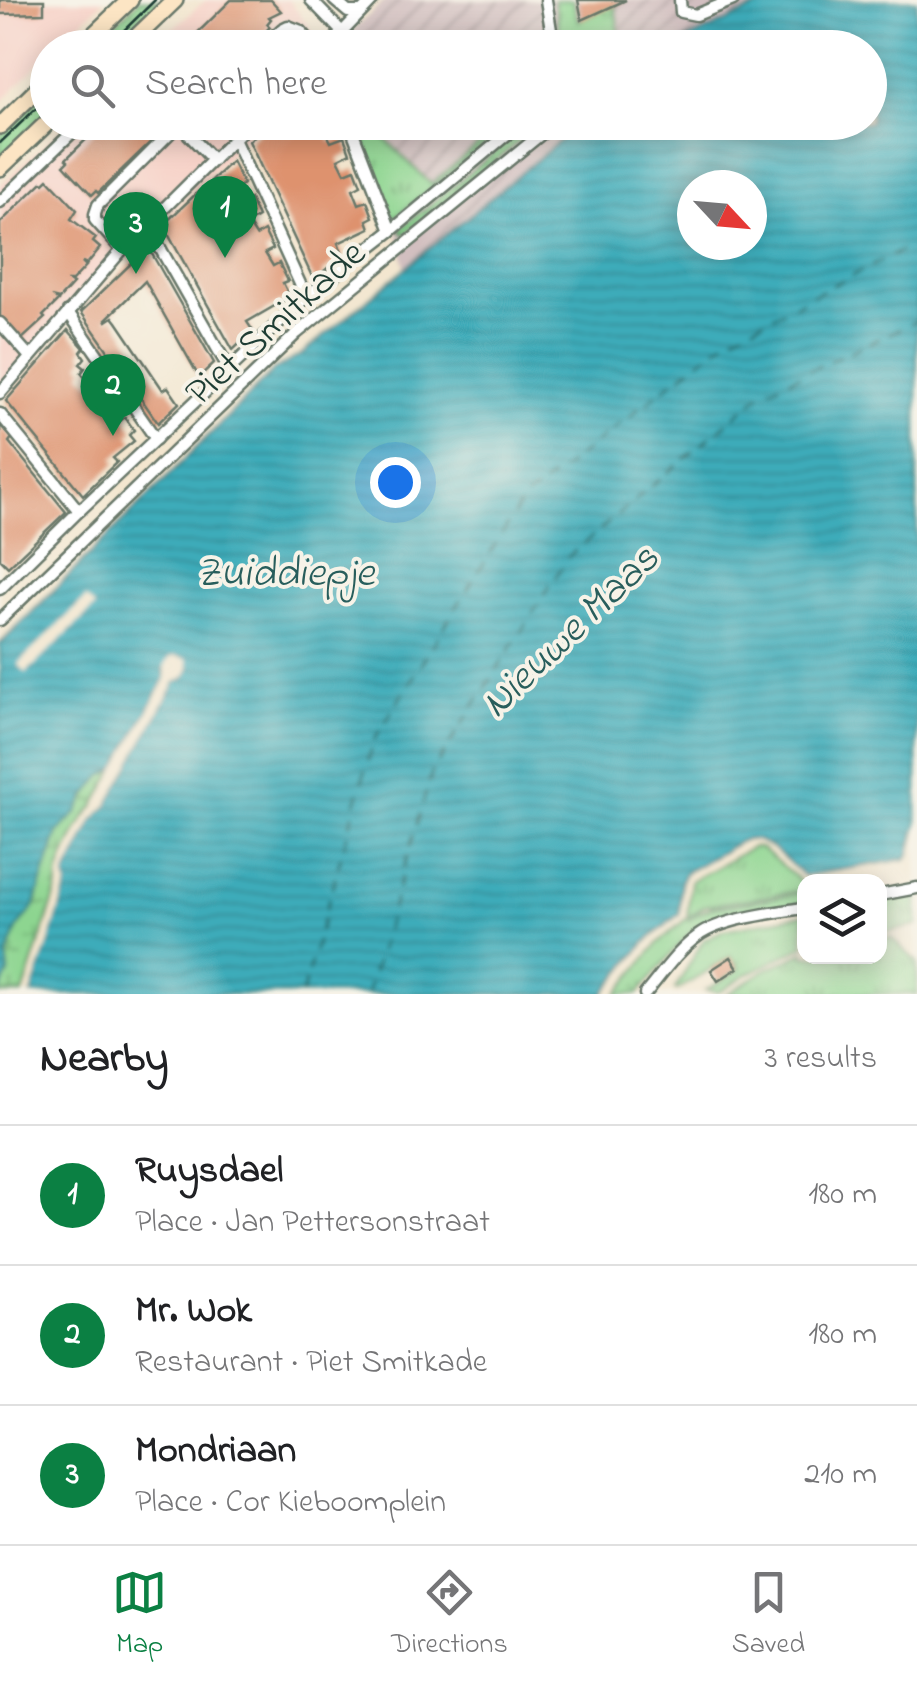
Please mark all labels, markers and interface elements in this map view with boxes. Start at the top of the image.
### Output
search box [30,30,887,140]
text: Search here [145,57,327,113]
icon: search [65,58,120,113]
north arrow [677,170,767,260]
pin: 1 [192,176,258,258]
pin: 3 [104,192,168,274]
street label: Piet Smitkade [173,227,381,422]
pin: 2 [80,354,146,436]
your location [370,457,421,508]
water label: Nieuwe Maas [468,531,675,733]
water label: Zuiddiepje [196,544,376,605]
map controls [797,874,887,964]
button: layers [797,874,887,964]
text: Nearby [40,1029,168,1090]
text: 3 results [765,1036,877,1083]
text: Ruysdael [135,1144,283,1200]
text: 1 [67,1172,78,1219]
text: 180 m [808,1172,877,1219]
text: Place · Jan Pettersonstraat [135,1200,490,1247]
text: Mr. Wok [135,1284,252,1340]
text: 2 [65,1312,80,1359]
text: 180 m [808,1312,877,1359]
text: Restaurant · Piet Smitkade [135,1340,487,1387]
text: Mondriaan [135,1424,296,1480]
text: 3 [66,1452,79,1499]
text: 210 m [804,1452,877,1499]
text: Place · Cor Kieboomplein [135,1480,446,1527]
tab: Map [112,1565,167,1666]
tab: Directions [391,1565,508,1666]
tab: Saved [732,1565,805,1666]

